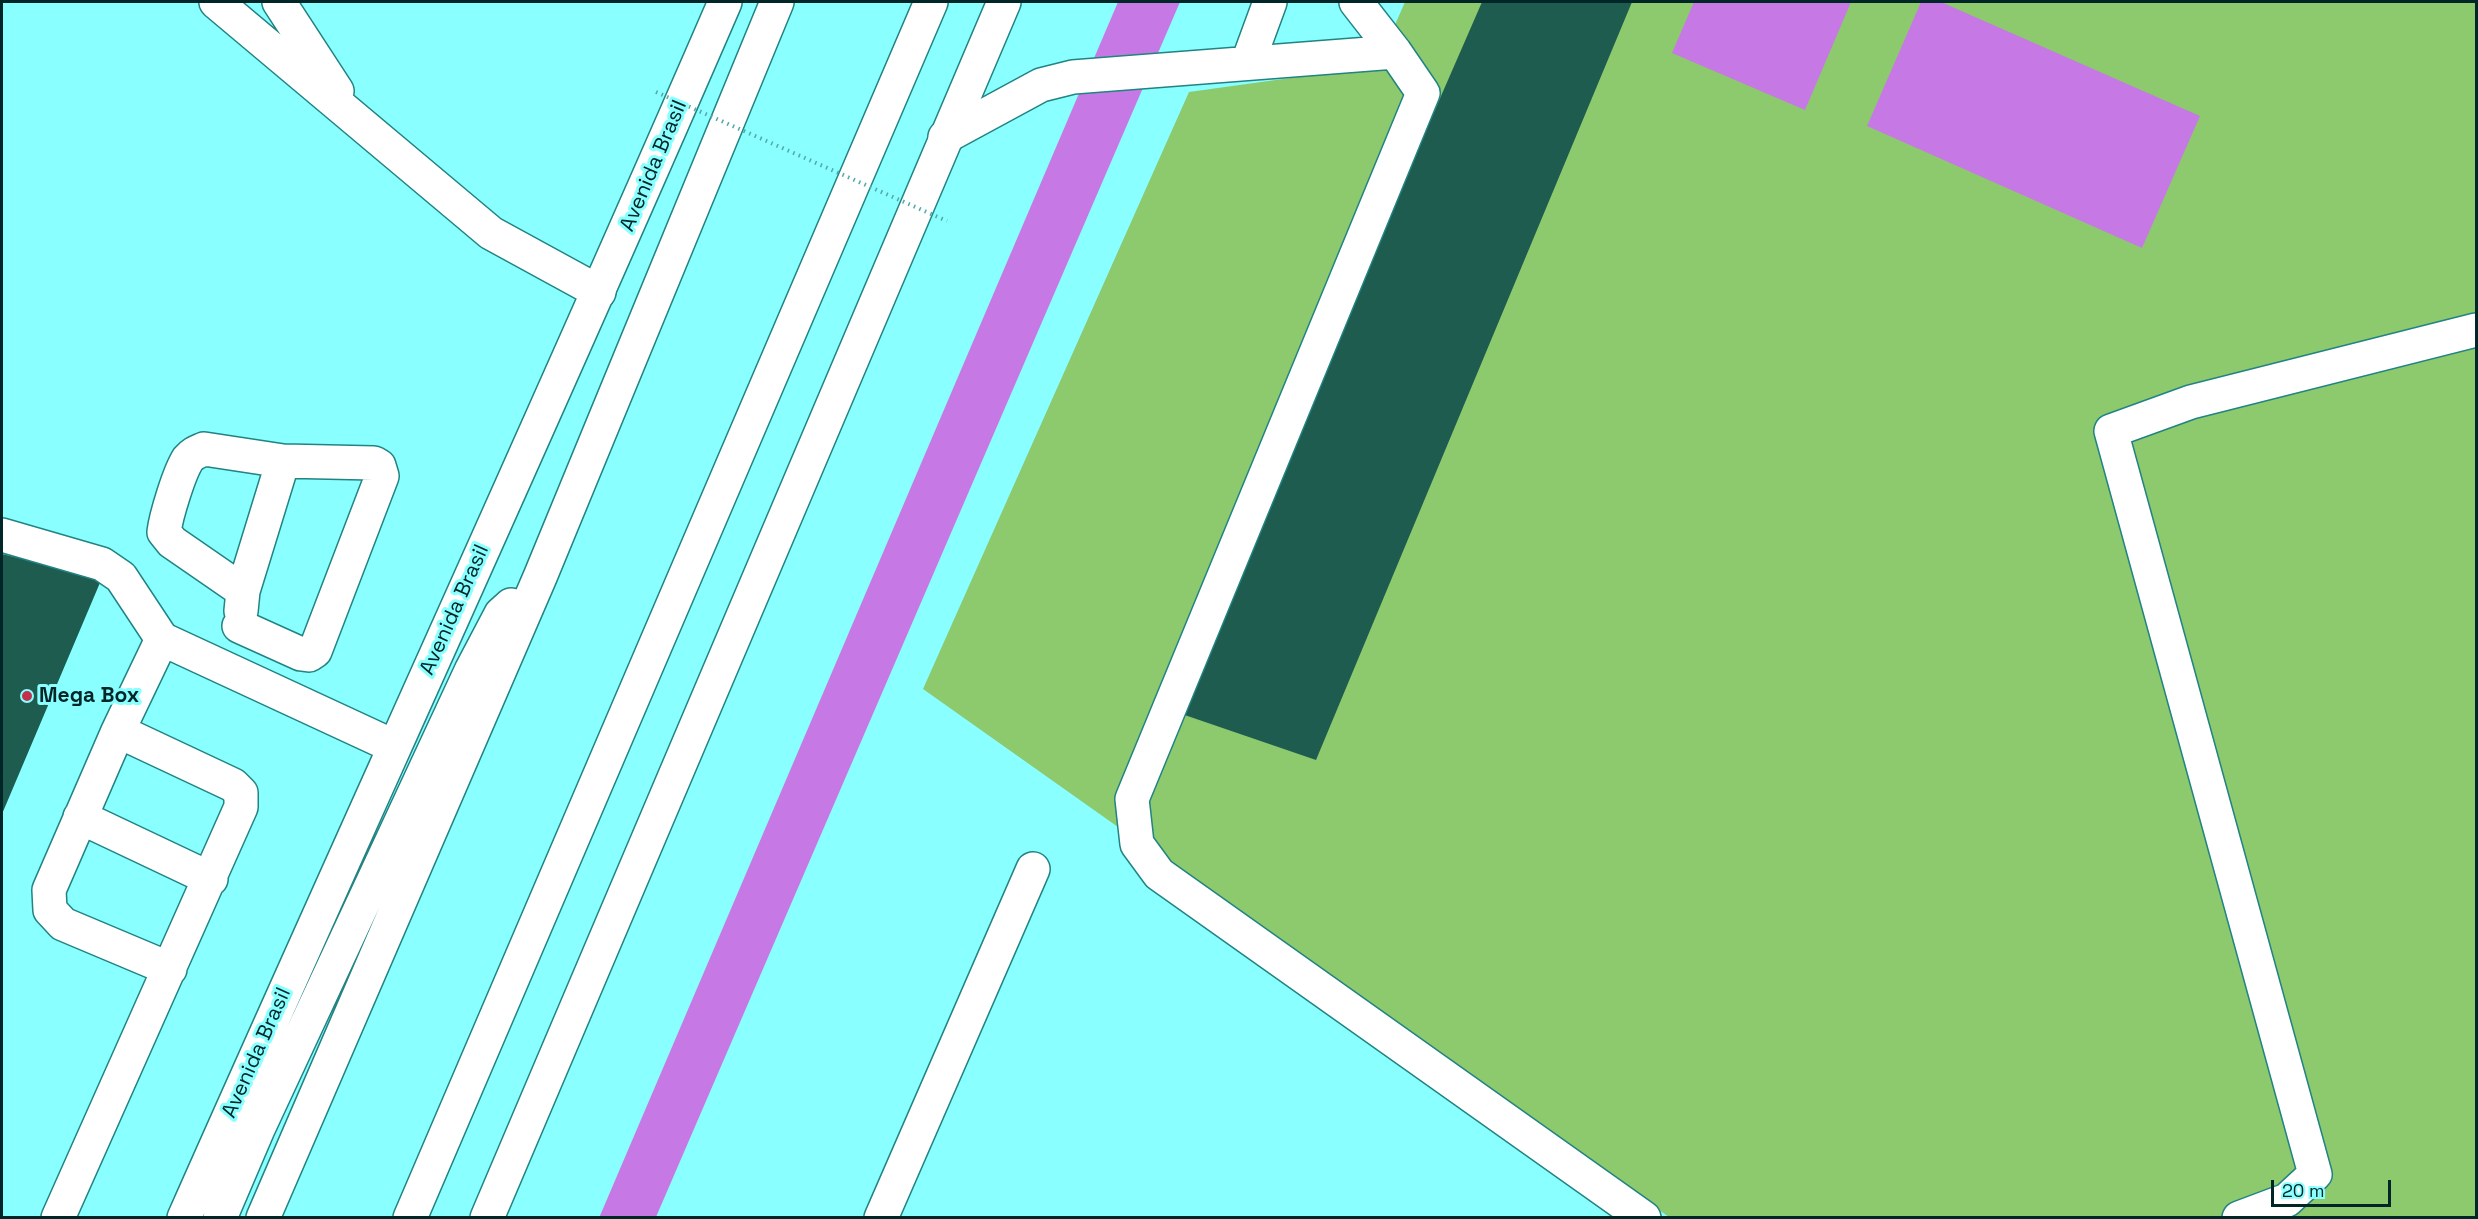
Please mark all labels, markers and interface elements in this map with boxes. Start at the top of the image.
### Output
street label: Avenida Brasil [615,97,693,235]
street label: Avenida Brasil [415,541,495,679]
place label: Mega Box [39,683,139,709]
marker: Mega Box [20,689,34,703]
street label: Avenida Brasil [217,984,297,1122]
scale bar [2274,1168,2394,1206]
text: 20 m [2282,1179,2325,1202]

